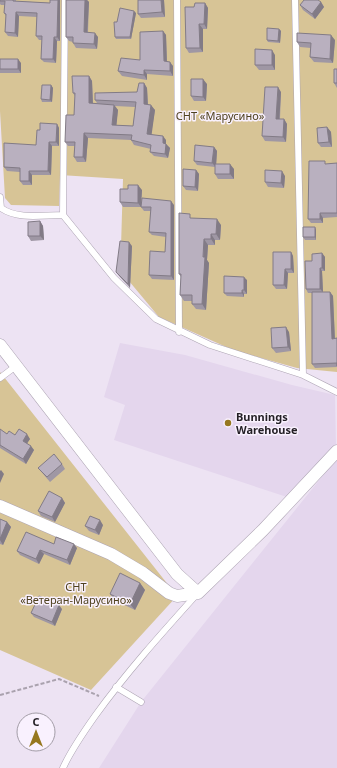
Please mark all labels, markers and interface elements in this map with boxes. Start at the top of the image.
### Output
park label: СНТ «Марусино» [176,108,265,123]
place label: Bunnings Warehouse [236,409,298,437]
marker: Bunnings Warehouse [223,418,233,428]
park label: СНТ «Ветеран-Марусино» [20,579,132,607]
north arrow [16,712,56,752]
text: С [32,714,40,729]

